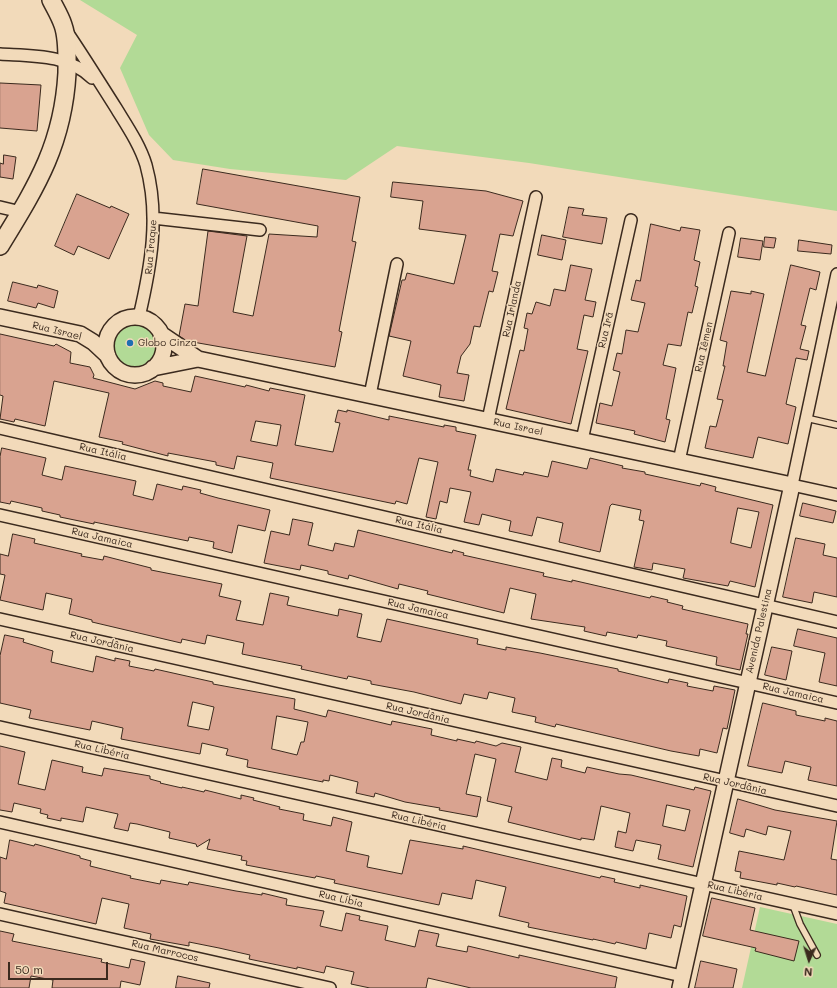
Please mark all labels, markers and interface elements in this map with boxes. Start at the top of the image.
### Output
street label: Rua Iraque [143,219,159,275]
street label: Rua Irlanda [500,280,524,338]
street label: Rua Irã [596,311,616,349]
street label: Rua Israel [31,319,83,343]
street label: Rua Iêmen [692,321,716,373]
place label: Globo Cinza [138,337,197,349]
marker: Globo Cinza [125,338,135,348]
street label: Rua Israel [492,416,544,438]
street label: Rua Itália [78,441,128,463]
street label: Rua Itália [394,514,444,536]
street label: Rua Jamaica [70,525,134,551]
street label: Avenida Palestina [743,587,775,675]
street label: Rua Jamaica [386,596,450,622]
street label: Rua Jordânia [69,629,135,655]
street label: Rua Jamaica [761,680,825,706]
street label: Rua Jordânia [385,700,451,726]
street label: Rua Libéria [73,738,131,762]
street label: Rua Jordânia [702,771,768,797]
street label: Rua Libéria [390,809,448,833]
street label: Rua Libéria [706,879,764,903]
street label: Rua Líbia [318,888,364,910]
street label: Rua Marrocos [130,937,200,965]
north arrow [789,940,829,980]
scale bar [10,954,110,980]
text: 50 m [15,961,43,977]
text: N [803,965,813,980]

